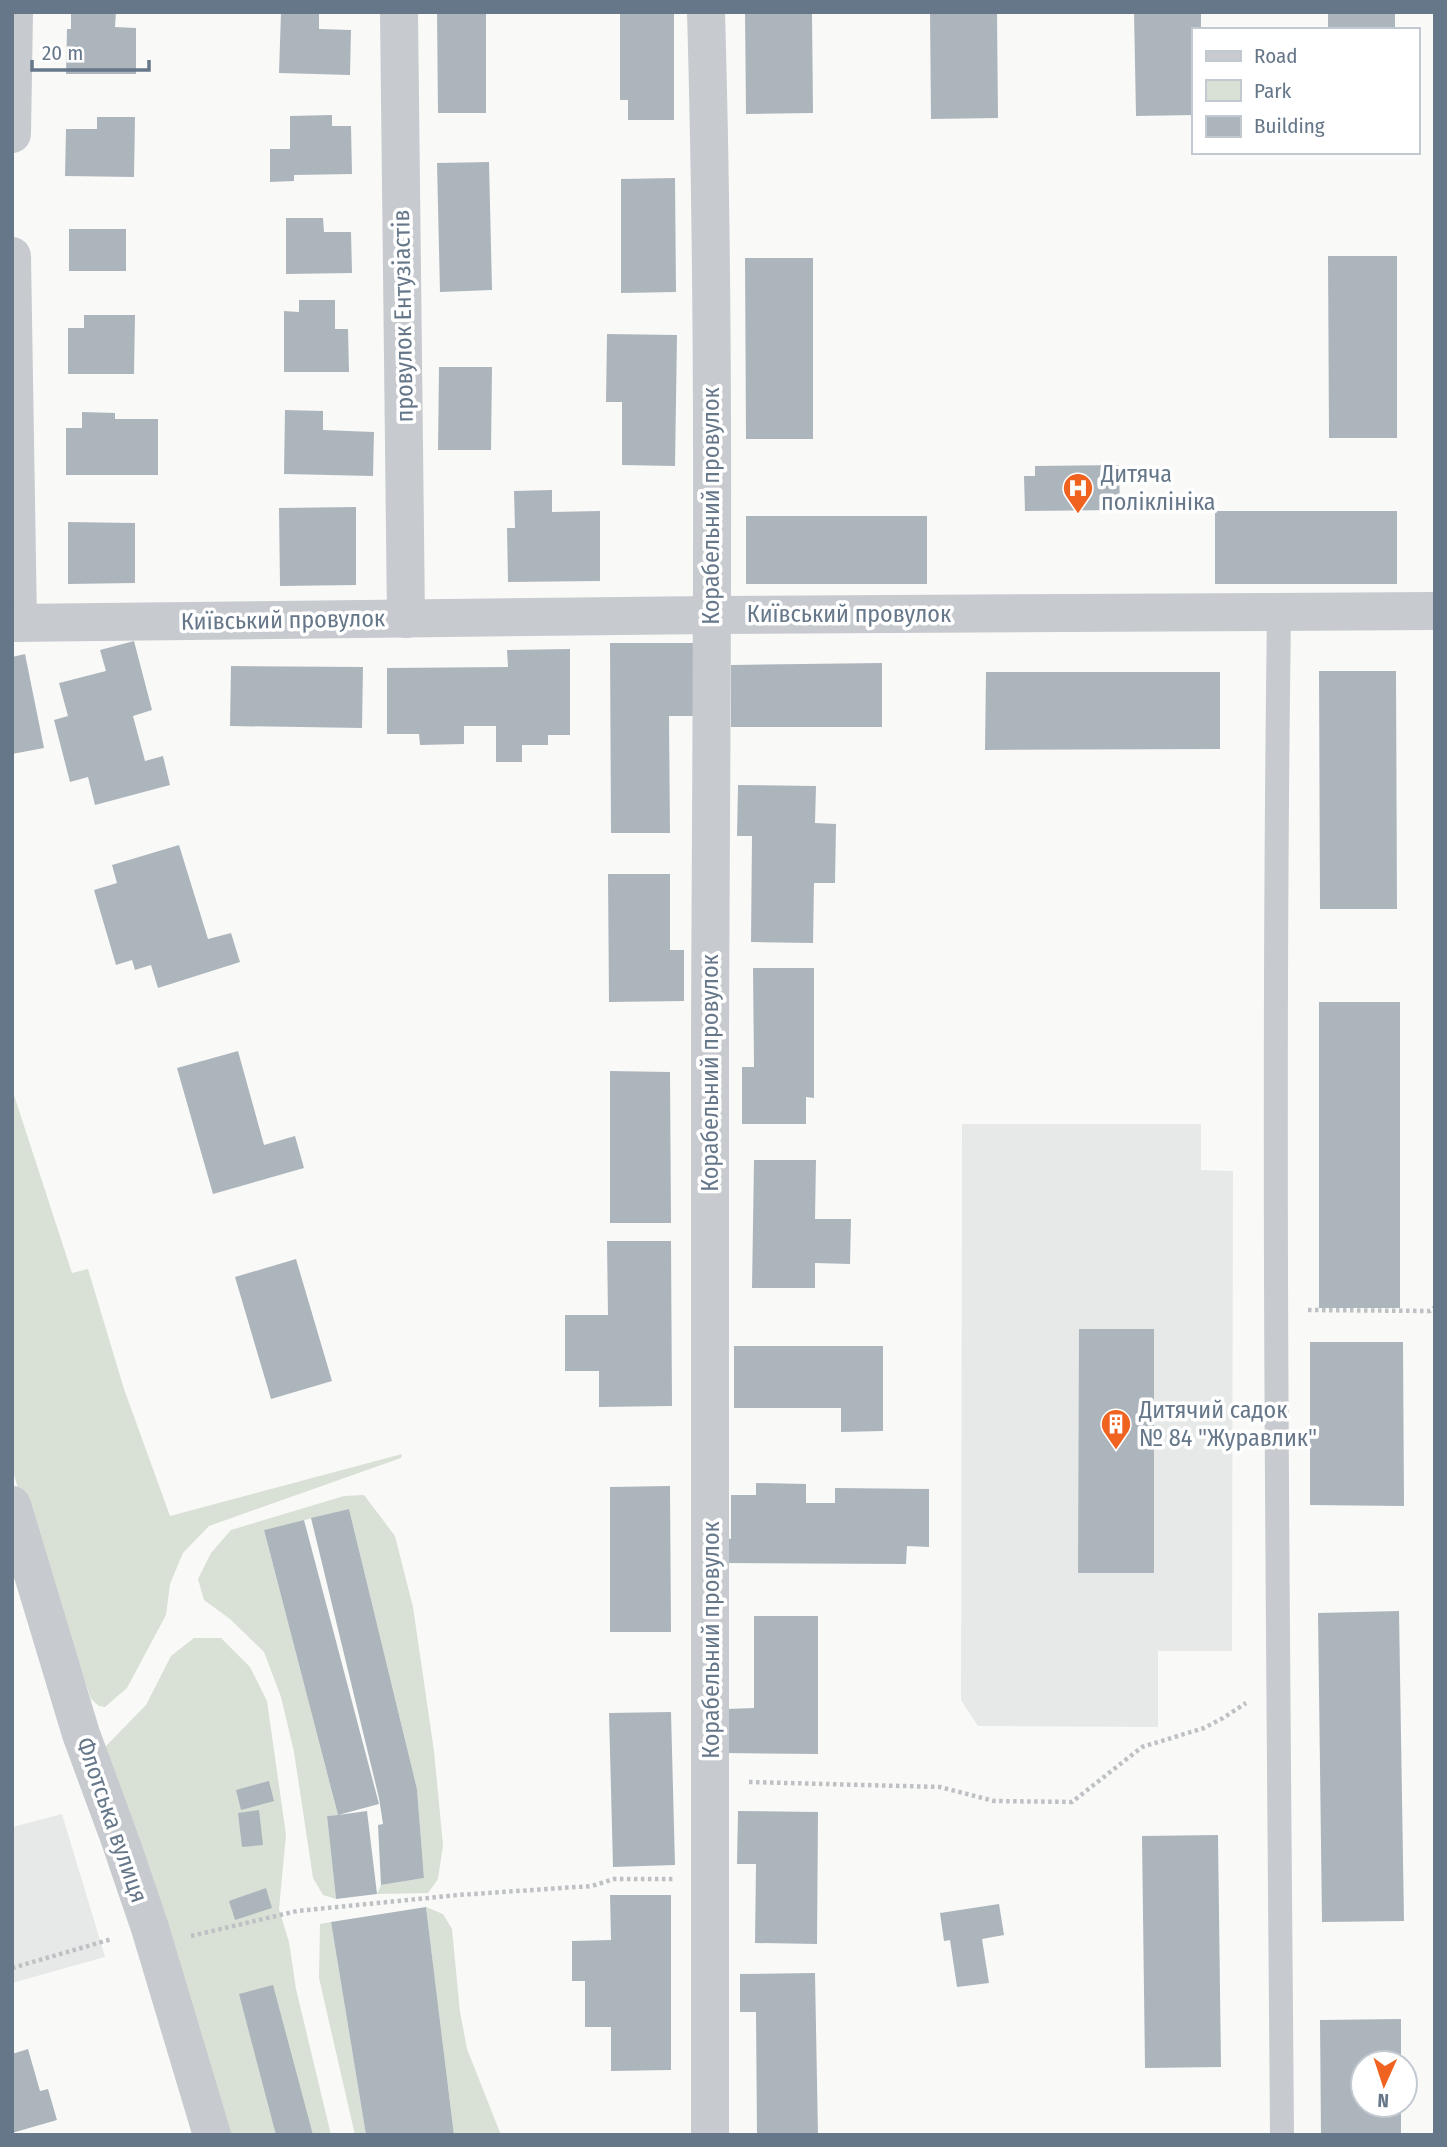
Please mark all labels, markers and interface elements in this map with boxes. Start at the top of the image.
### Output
scale bar [32,28,149,72]
legend [1192,28,1419,154]
text: 20 m [42,40,83,66]
text: Road [1254,43,1298,69]
text: Park [1254,78,1292,104]
text: Building [1254,113,1325,139]
street label: провулок Ентузіастів [387,209,419,423]
street label: Корабельний провулок [697,386,725,625]
place label: Дитяча поліклініка [1100,460,1216,516]
hospital icon: Дитяча поліклініка [1061,471,1095,515]
street label: Київський провулок [747,600,952,628]
street label: Київський провулок [181,604,386,636]
street label: Корабельний провулок [696,953,724,1192]
place label: Дитячий садок № 84 "Журавлик" [1138,1396,1317,1452]
building icon: Дитячий садок № 84 "Журавлик" [1099,1407,1133,1451]
street label: Корабельний провулок [697,1520,725,1759]
street label: Флотська вулиця [71,1734,153,1906]
north arrow [1349,2049,1419,2119]
text: N [1377,2089,1389,2112]

